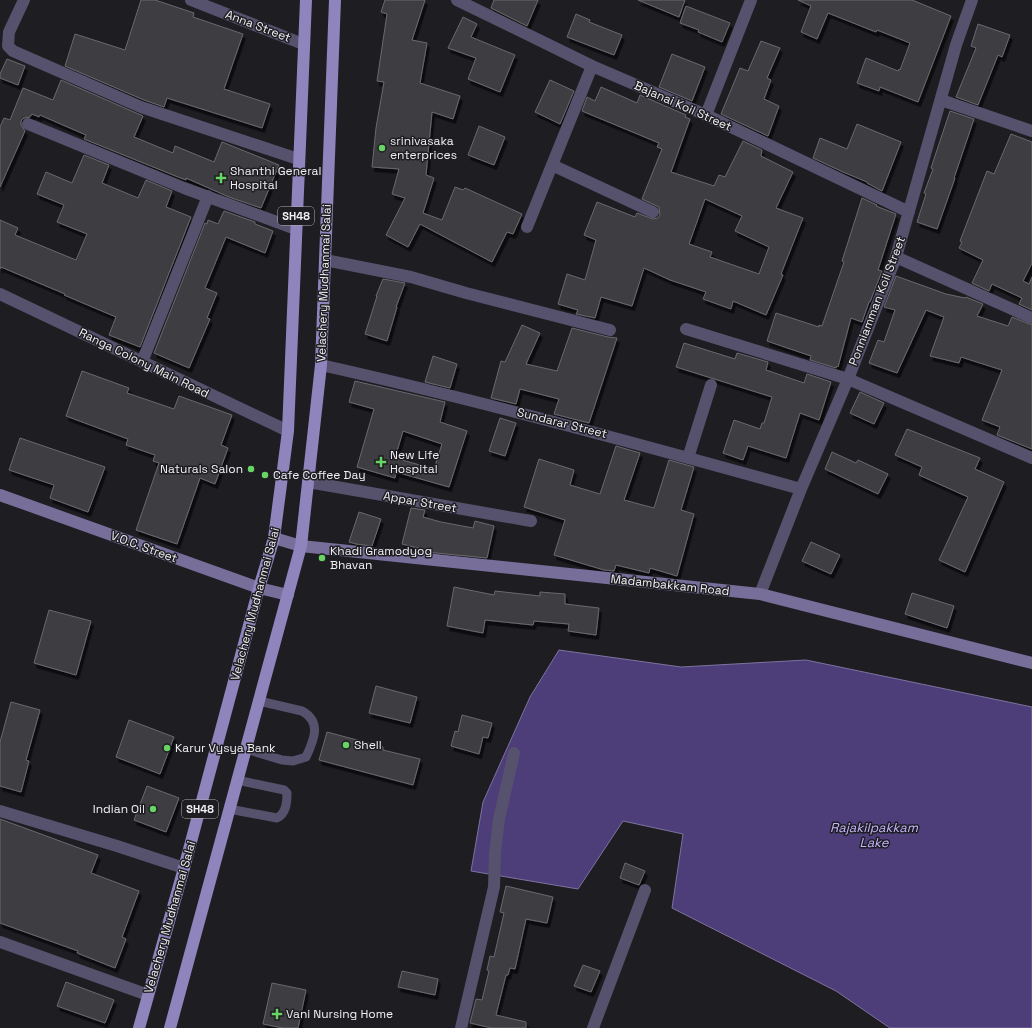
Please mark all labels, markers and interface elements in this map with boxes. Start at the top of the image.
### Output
street label: Anna Street [223,6,293,46]
street label: Bajanai Koil Street [632,77,734,135]
place label: srinivasaka enterprices [390,133,457,163]
marker: srinivasaka enterprices [377,143,387,153]
place label: Shanthi General Hospital [230,163,321,193]
marker: Shanthi General Hospital [215,172,227,184]
street label: Velachery Mudhanmai Salai [313,204,335,362]
road number: SH48 [278,207,314,225]
street label: Ponniamman Koil Street [845,234,909,368]
street label: Ranga Colony Main Road [76,325,212,401]
street label: Sundarar Street [515,404,609,442]
place label: New Life Hospital [390,447,439,477]
marker: New Life Hospital [375,456,387,468]
place label: Naturals Salon [160,461,243,477]
marker: Naturals Salon [246,464,256,474]
place label: Cafe Coffee Day [273,467,366,483]
marker: Cafe Coffee Day [260,470,270,480]
street label: Appar Street [382,488,458,516]
street label: Velachery Mudhanmai Salai [227,526,283,682]
street label: V.O.C. Street [108,528,180,566]
place label: Khadi Gramodyog Bhavan [330,543,432,573]
marker: Khadi Gramodyog Bhavan [317,553,327,563]
street label: Madambakkam Road [610,571,730,599]
place label: Shell [354,737,382,753]
place label: Karur Vysya Bank [175,740,276,756]
marker: Shell [341,740,351,750]
marker: Karur Vysya Bank [162,743,172,753]
road number: SH48 [182,800,218,818]
place label: Indian Oil [93,801,145,817]
marker: Indian Oil [148,804,158,814]
water label: Rajakilpakkam Lake [830,819,919,851]
street label: Velachery Mudhanmai Salai [141,839,199,995]
place label: Vani Nursing Home [286,1006,393,1022]
marker: Vani Nursing Home [271,1008,283,1020]

